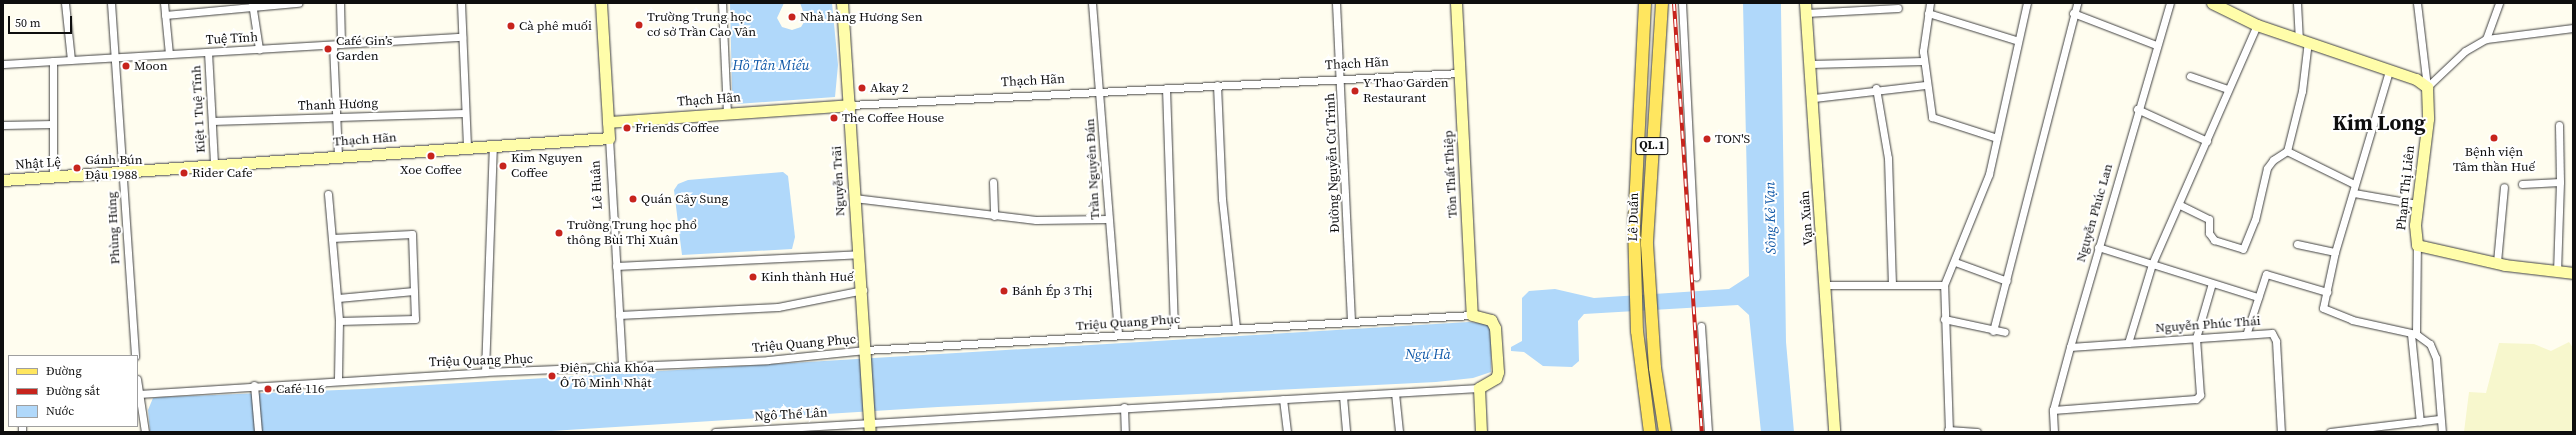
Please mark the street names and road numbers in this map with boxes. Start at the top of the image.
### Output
street label: Tuệ Tĩnh [205,30,259,48]
street label: Thạch Hãn [1325,55,1389,73]
street label: Kiệt 1 Tuệ Tĩnh [189,64,209,154]
street label: Thạch Hãn [1001,72,1065,90]
street label: Thạch Hãn [677,90,741,110]
street label: Đường Nguyễn Cư Trinh [1323,93,1343,233]
street label: Thanh Hương [298,96,378,114]
street label: Trần Nguyên Đán [1083,118,1103,220]
street label: Thạch Hãn [333,130,397,150]
street label: Tôn Thất Thiệp [1441,130,1461,218]
road number: QL.1 [1635,136,1669,156]
street label: Nguyễn Trãi [829,145,849,217]
street label: Phạm Thị Liên [2394,145,2418,231]
street label: Nhật Lệ [15,155,61,173]
street label: Lê Huân [588,160,606,210]
street label: Nguyễn Phúc Lan [2073,162,2117,264]
street label: Vạn Xuân [1797,190,1817,246]
street label: Phùng Hưng [104,191,124,265]
street label: Lê Duẩn [1626,193,1642,241]
street label: Triệu Quang Phục [1075,312,1181,334]
street label: Nguyễn Phúc Thái [2155,314,2261,336]
street label: Triệu Quang Phục [751,332,857,356]
street label: Triệu Quang Phục [429,351,533,371]
street label: Ngô Thế Lân [754,405,828,425]

